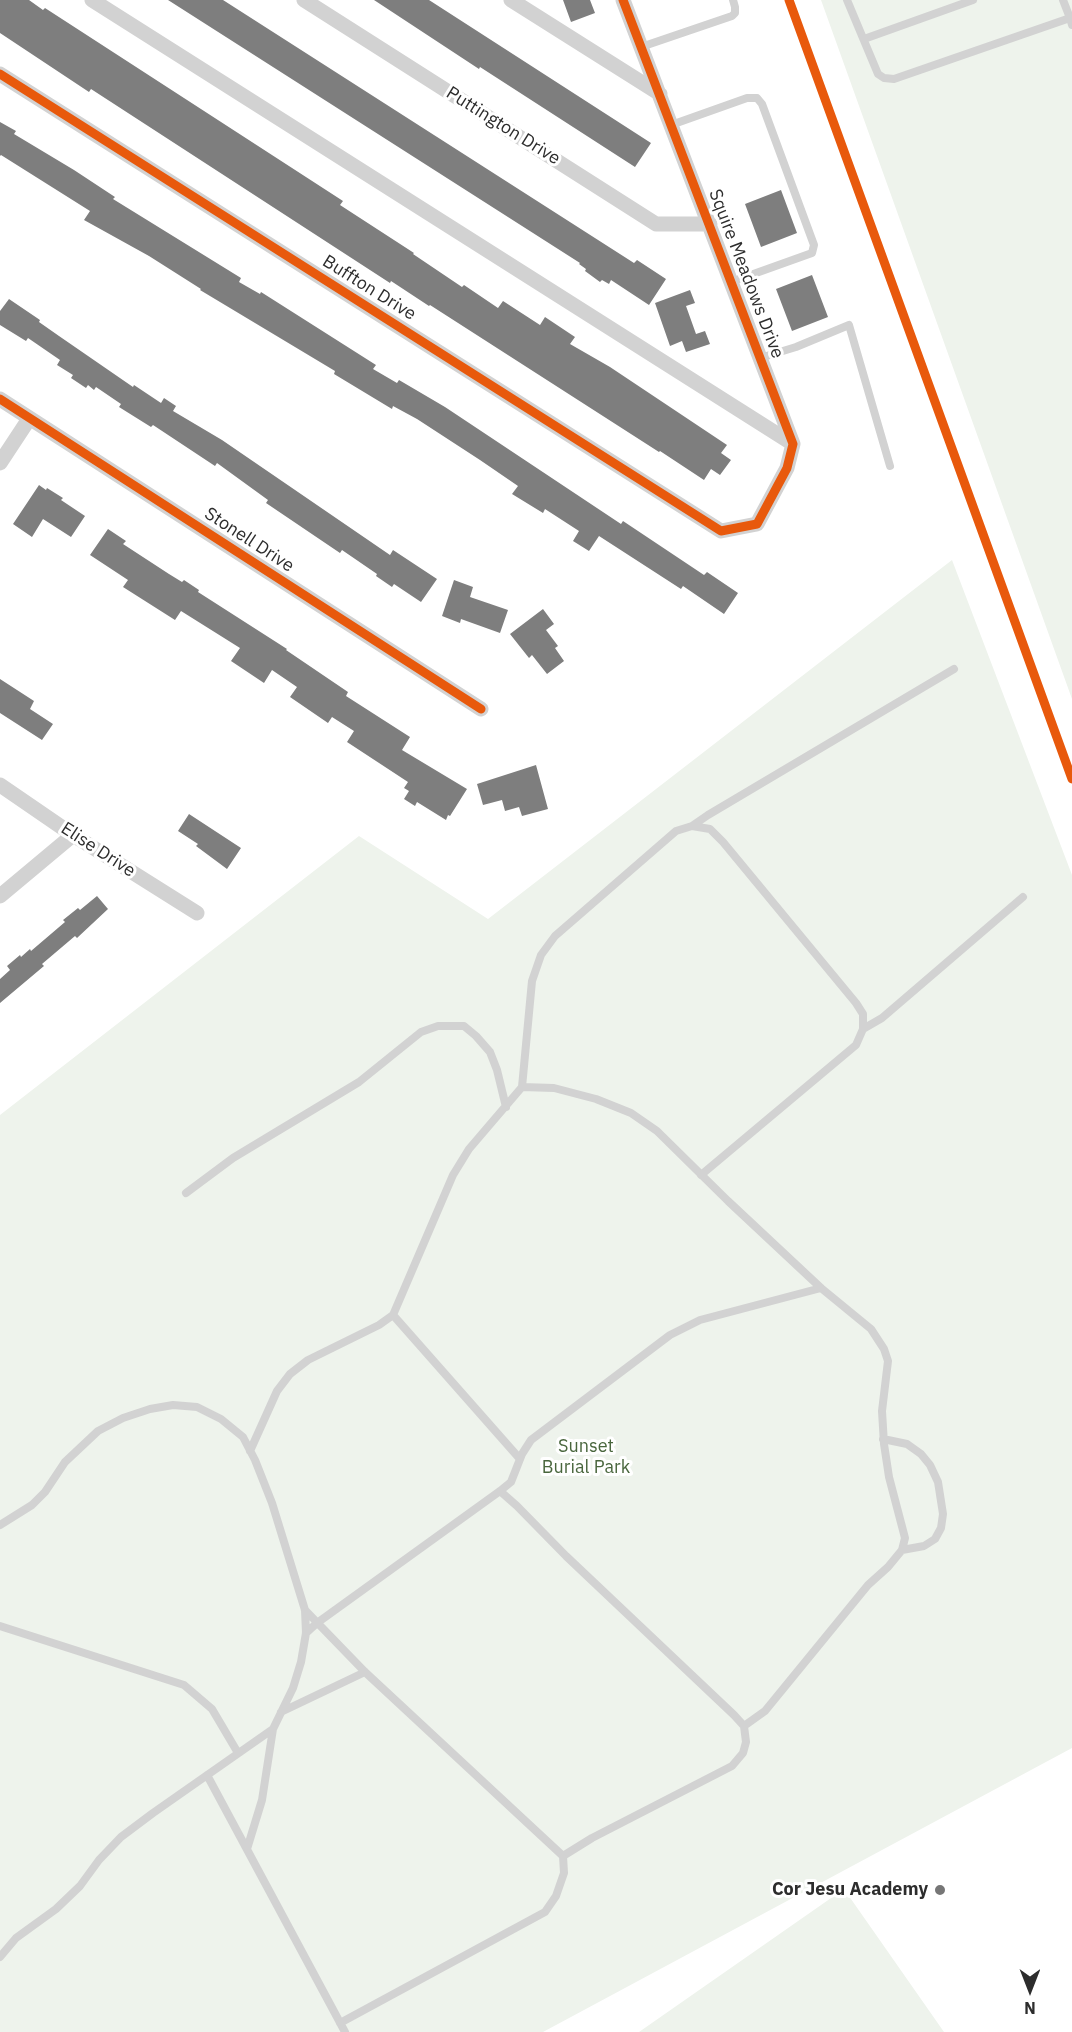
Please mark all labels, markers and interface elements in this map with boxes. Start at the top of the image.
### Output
street label: Puttington Drive [442,82,564,170]
street label: Squire Meadows Drive [704,186,788,362]
street label: Buffton Drive [318,251,420,325]
street label: Stonell Drive [200,503,298,577]
street label: Elise Drive [57,818,139,882]
park label: Sunset Burial Park [542,1436,630,1478]
place label: Cor Jesu Academy [772,1879,928,1901]
marker: Cor Jesu Academy [933,1883,947,1897]
north arrow [1000,1960,1060,2020]
text: N [1024,1998,1036,2018]

